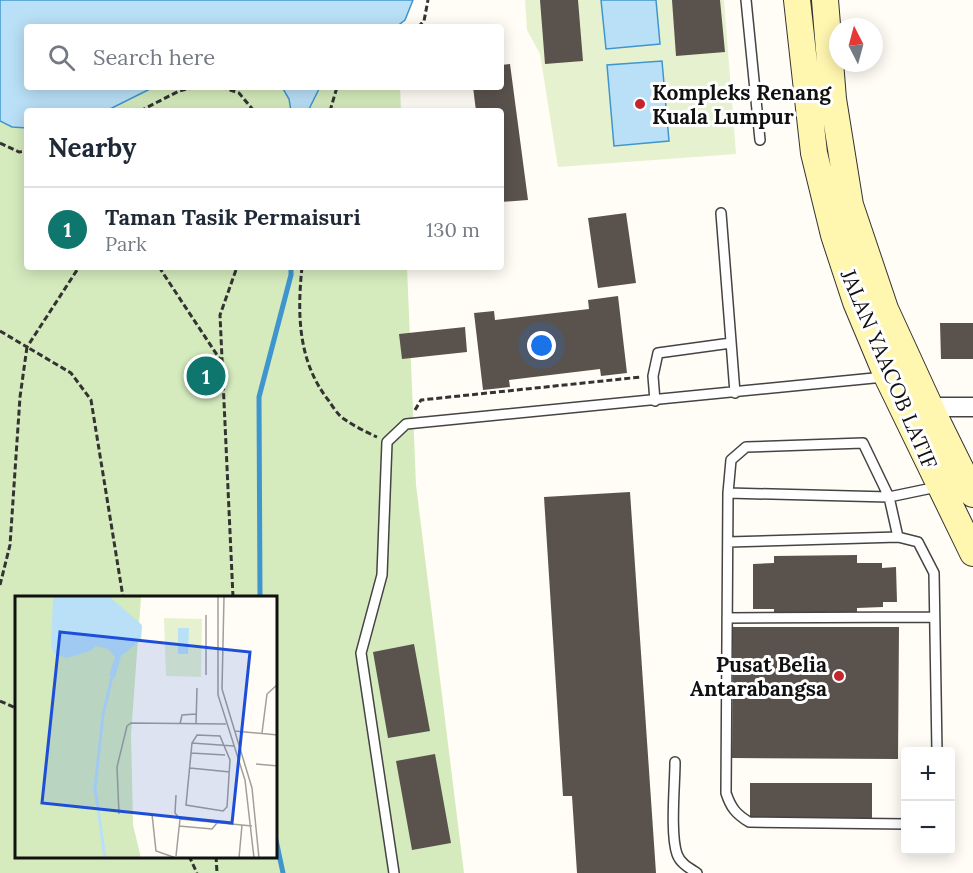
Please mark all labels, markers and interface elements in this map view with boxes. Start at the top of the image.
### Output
north arrow [829,18,883,72]
search box [24,24,504,90]
icon: search [45,41,78,74]
text: Search here [93,43,215,71]
place label: Kompleks Renang Kuala Lumpur [652,79,832,130]
marker: Kompleks Renang Kuala Lumpur [633,97,647,111]
text: Nearby [48,131,136,164]
text: Taman Tasik Permaisuri [105,203,361,231]
text: 1 [63,217,72,242]
text: 130 m [426,217,480,242]
text: Park [105,231,147,256]
street label: JALAN YAACOB LATIF [834,264,943,473]
your location [527,331,556,360]
pin: 1 [186,354,226,398]
inset map [15,596,278,858]
place label: Pusat Belia Antarabangsa [690,651,827,702]
marker: Pusat Belia Antarabangsa [832,669,846,683]
map controls [901,747,955,855]
button: + [901,747,955,801]
button: − [901,801,955,855]

